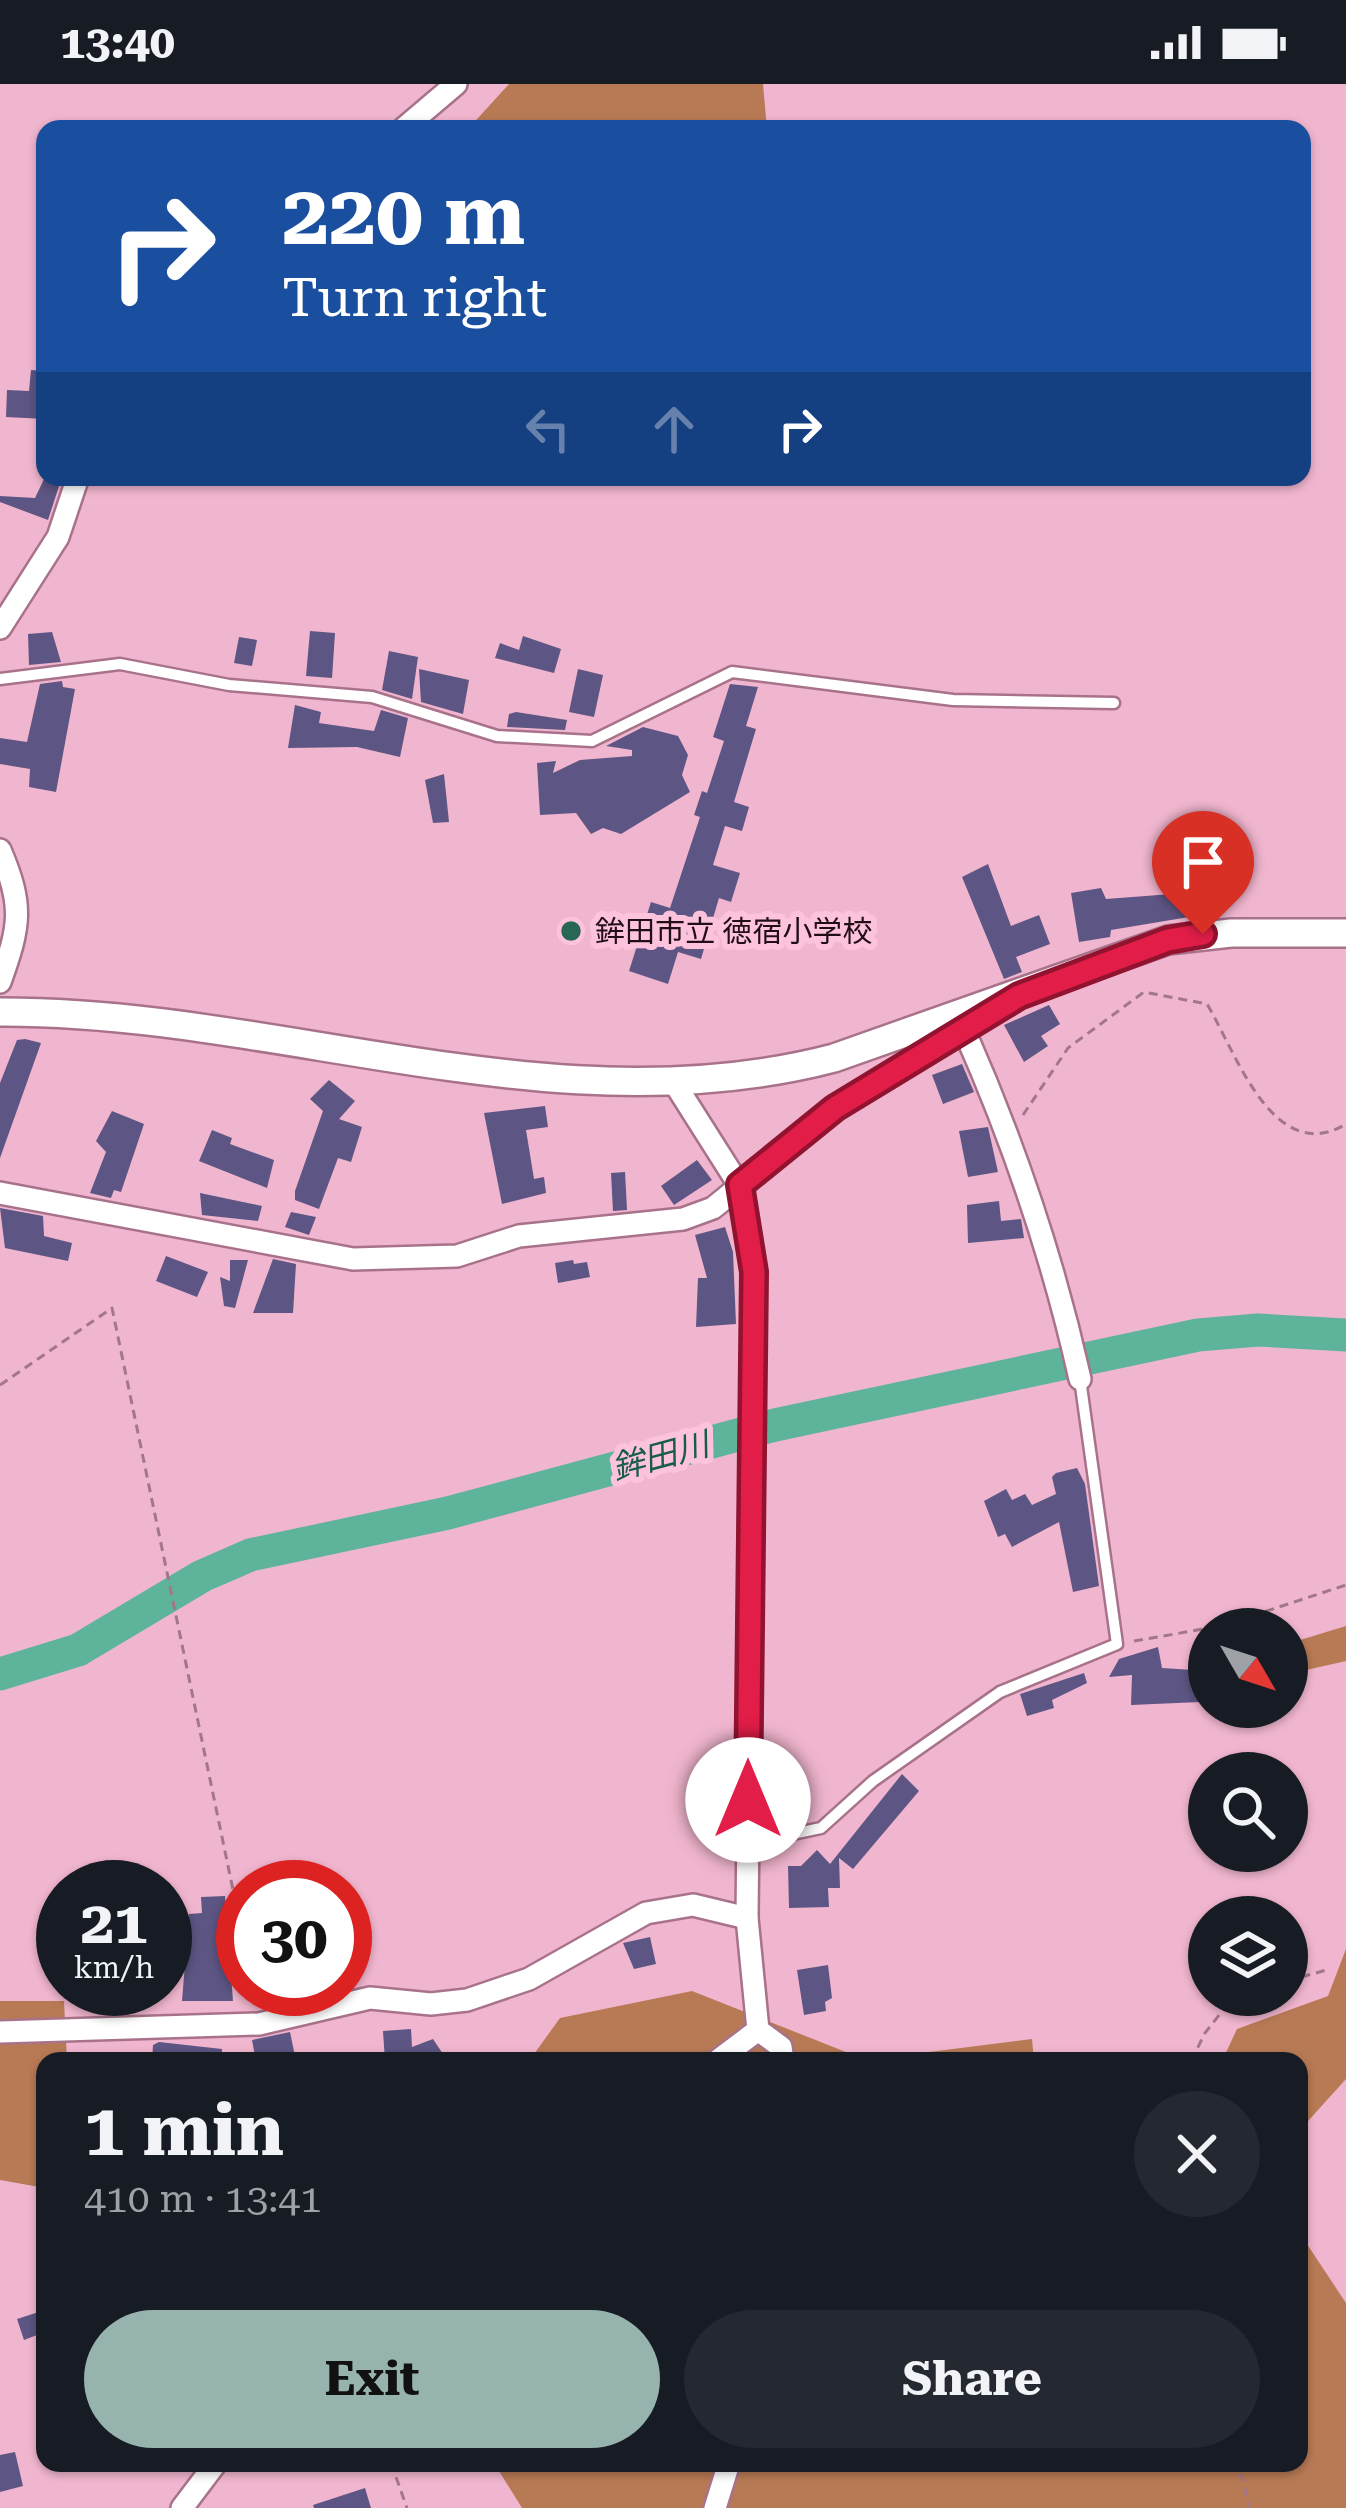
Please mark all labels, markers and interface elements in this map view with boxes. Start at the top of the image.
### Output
text: 13:40 [60,16,175,69]
text: 220 m [282,166,525,264]
icon: right [84,168,240,324]
text: Turn right [282,266,547,329]
icon: left [515,396,581,462]
icon: ahead [641,396,707,462]
icon: right [767,396,833,462]
pin [1152,811,1254,934]
icon: arrive [1170,829,1236,895]
place label: 鉾田市立 徳宿小学校 [595,914,873,949]
marker: 鉾田市立 徳宿小学校 [558,918,584,944]
water label: 鉾田川 [607,1424,716,1488]
north arrow [1188,1608,1308,1728]
map controls [1188,1608,1308,2016]
position arrow [685,1737,811,1863]
button: search [1188,1752,1308,1872]
speed limit sign: 30 [216,1860,372,2016]
text: 21 [80,1887,148,1958]
button: layers [1188,1896,1308,2016]
text: km/h [74,1950,154,1985]
text: 1 min [84,2088,284,2173]
button: close [1134,2091,1260,2217]
text: 410 m · 13:41 [84,2176,322,2222]
button: Exit [84,2310,660,2448]
button: Share [684,2310,1260,2448]

